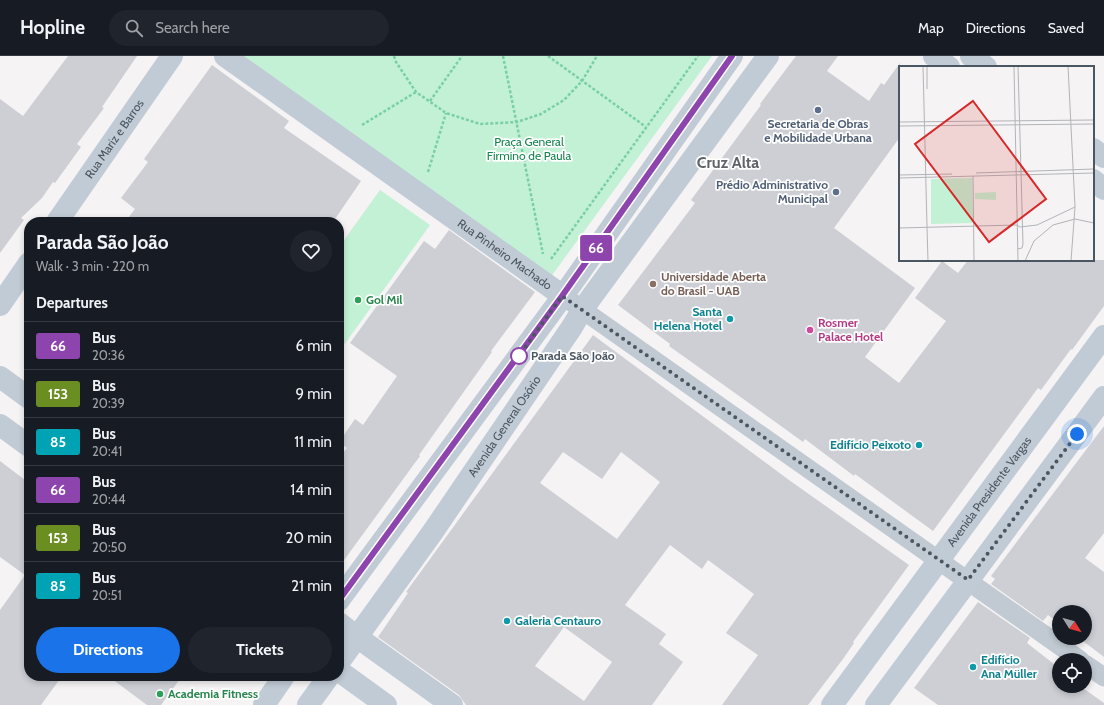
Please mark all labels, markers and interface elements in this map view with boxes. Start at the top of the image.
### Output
search box [109,10,389,46]
text: Hopline [20,16,85,39]
icon: search [123,17,145,39]
text: Search here [155,19,230,37]
text: Map [918,19,944,37]
text: Directions [966,19,1026,37]
text: Saved [1048,19,1084,37]
inset map [899,66,1094,261]
street label: Rua Mariz e Barros [82,96,147,181]
marker: Secretaria de Obras e Mobilidade Urbana [813,105,823,115]
place label: Secretaria de Obras e Mobilidade Urbana [764,116,872,145]
park label: Praça General Firmino de Paula [487,134,571,163]
district label: Cruz Alta [697,153,759,172]
place label: Prédio Administrativo Municipal [716,177,828,206]
marker: Prédio Administrativo Municipal [831,187,841,197]
street label: Rua Pinheiro Machado [455,215,556,293]
button: heart [290,230,332,272]
text: Parada São João [36,231,169,254]
line badge: 66 [578,235,614,261]
text: 66 [588,239,604,257]
text: Walk · 3 min · 220 m [36,258,149,274]
place label: Universidade Aberta do Brasil - UAB [661,269,766,298]
marker: Universidade Aberta do Brasil - UAB [648,279,658,289]
place label: Gol Mil [366,292,403,307]
text: Departures [36,294,108,312]
marker: Gol Mil [353,295,363,305]
place label: Santa Helena Hotel [654,304,722,333]
marker: Santa Helena Hotel [725,314,735,324]
place label: Rosmer Palace Hotel [818,315,883,344]
marker: Rosmer Palace Hotel [805,325,815,335]
text: Bus [92,329,116,347]
text: 66 [50,337,66,355]
text: 6 min [295,337,332,355]
text: 20:36 [92,347,125,363]
marker: Parada São João [510,347,528,365]
place label: Parada São João [531,348,615,363]
street label: Avenida General Osório [464,372,544,480]
text: Bus [92,377,116,395]
text: 153 [48,385,68,403]
text: 9 min [295,385,332,403]
text: 20:39 [92,395,125,411]
your location [1067,424,1087,444]
text: Bus [92,425,116,443]
text: 85 [50,433,66,451]
text: 11 min [294,433,332,451]
street label: Avenida Presidente Vargas [943,433,1034,549]
place label: Edifício Peixoto [830,437,911,452]
marker: Edifício Peixoto [914,440,924,450]
text: 20:41 [92,443,122,459]
text: Bus [92,473,116,491]
text: 66 [50,481,66,499]
text: 14 min [290,481,332,499]
text: 20:44 [92,491,126,507]
text: Bus [92,521,116,539]
text: 153 [48,529,68,547]
text: 20 min [286,529,332,547]
text: 20:50 [92,539,127,555]
text: Bus [92,569,116,587]
text: 85 [50,577,66,595]
text: 21 min [291,577,332,595]
text: 20:51 [92,587,122,603]
north arrow [1052,605,1092,645]
map controls [1052,605,1092,693]
place label: Galeria Centauro [515,613,601,628]
marker: Galeria Centauro [502,616,512,626]
button: Directions [36,627,180,673]
button: Tickets [188,627,332,673]
place label: Edifício Ana Müller [981,652,1037,681]
button: locate [1052,653,1092,693]
marker: Edifício Ana Müller [968,662,978,672]
place label: Academia Fitness [168,686,258,701]
marker: Academia Fitness [155,689,165,699]

